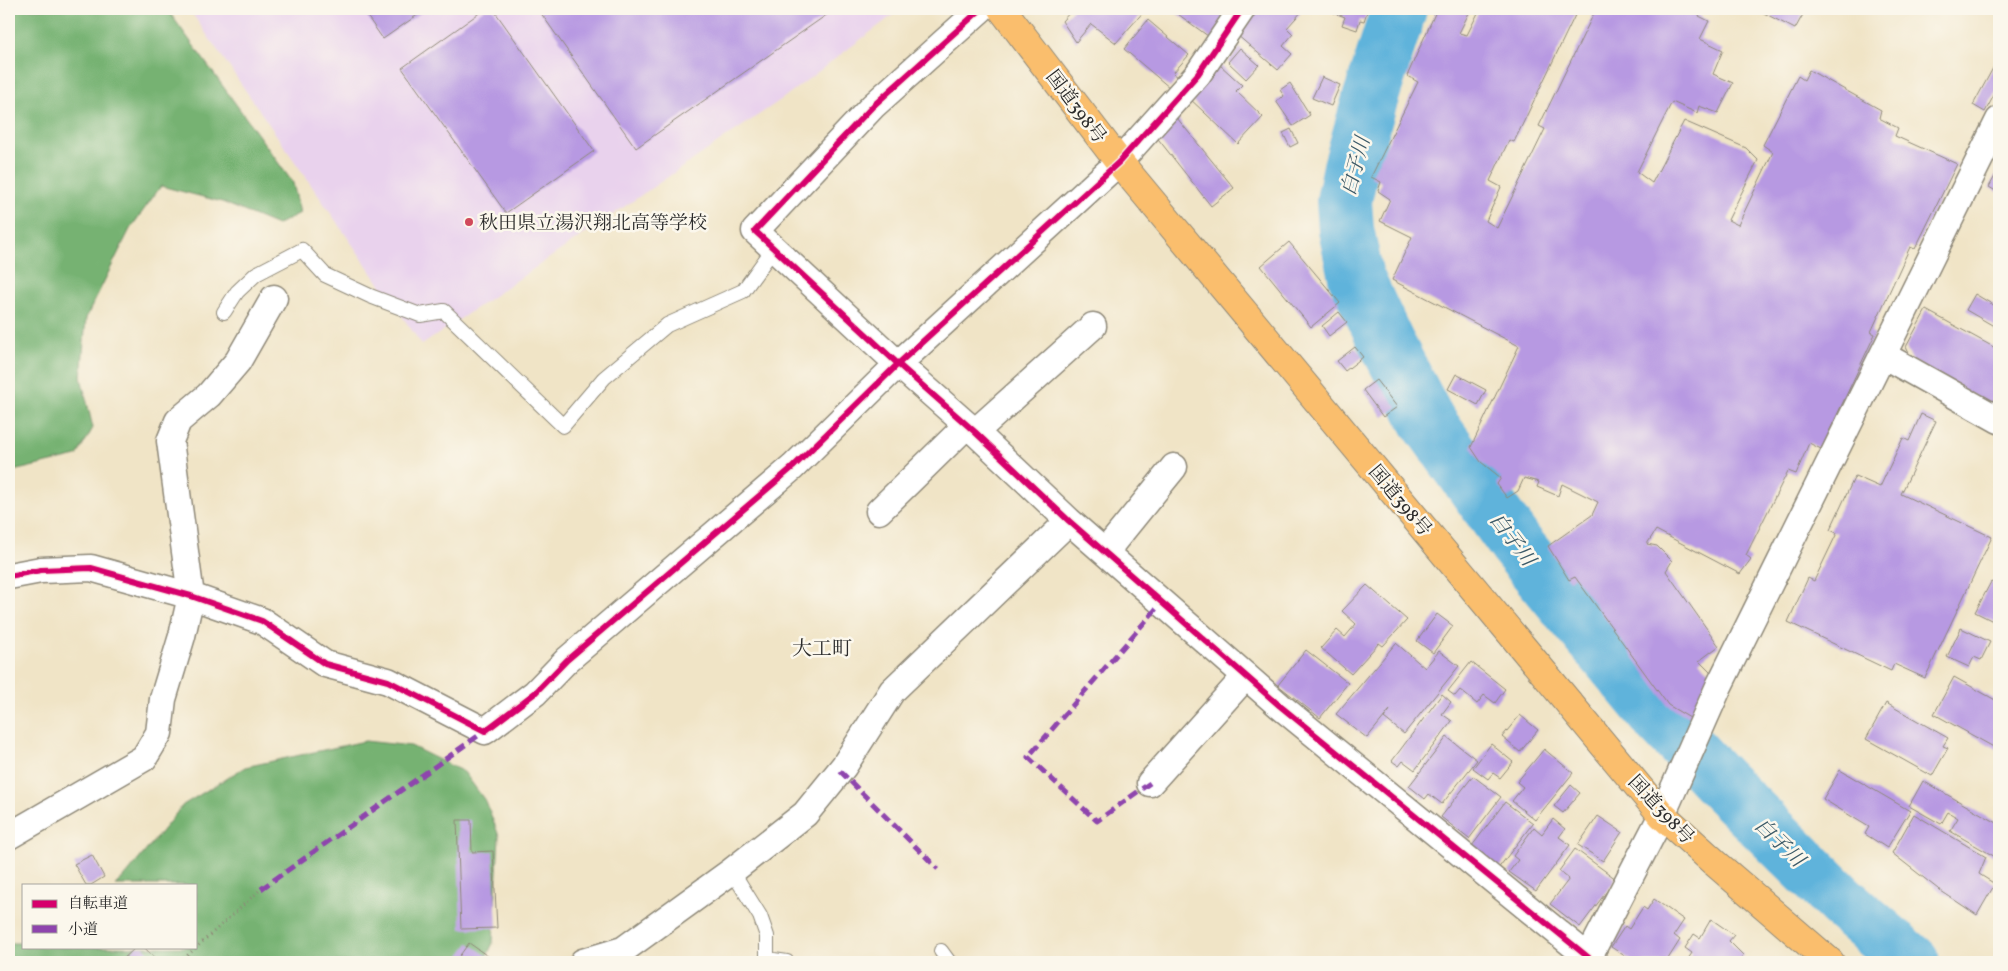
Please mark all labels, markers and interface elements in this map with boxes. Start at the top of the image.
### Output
street label: 国道398号 [1039,65,1112,149]
water label: 白子川 [1336,132,1379,199]
place label: 秋田県立湯沢翔北高等学校 [479,211,707,237]
marker: 秋田県立湯沢翔北高等学校 [463,216,475,228]
street label: 国道398号 [1362,460,1437,543]
water label: 白子川 [1482,508,1542,574]
district label: 大工町 [792,636,852,664]
street label: 国道398号 [1622,770,1699,851]
water label: 白子川 [1747,813,1811,876]
legend [22,884,198,948]
text: 自転車道 [68,894,128,915]
text: 小道 [68,920,98,941]

